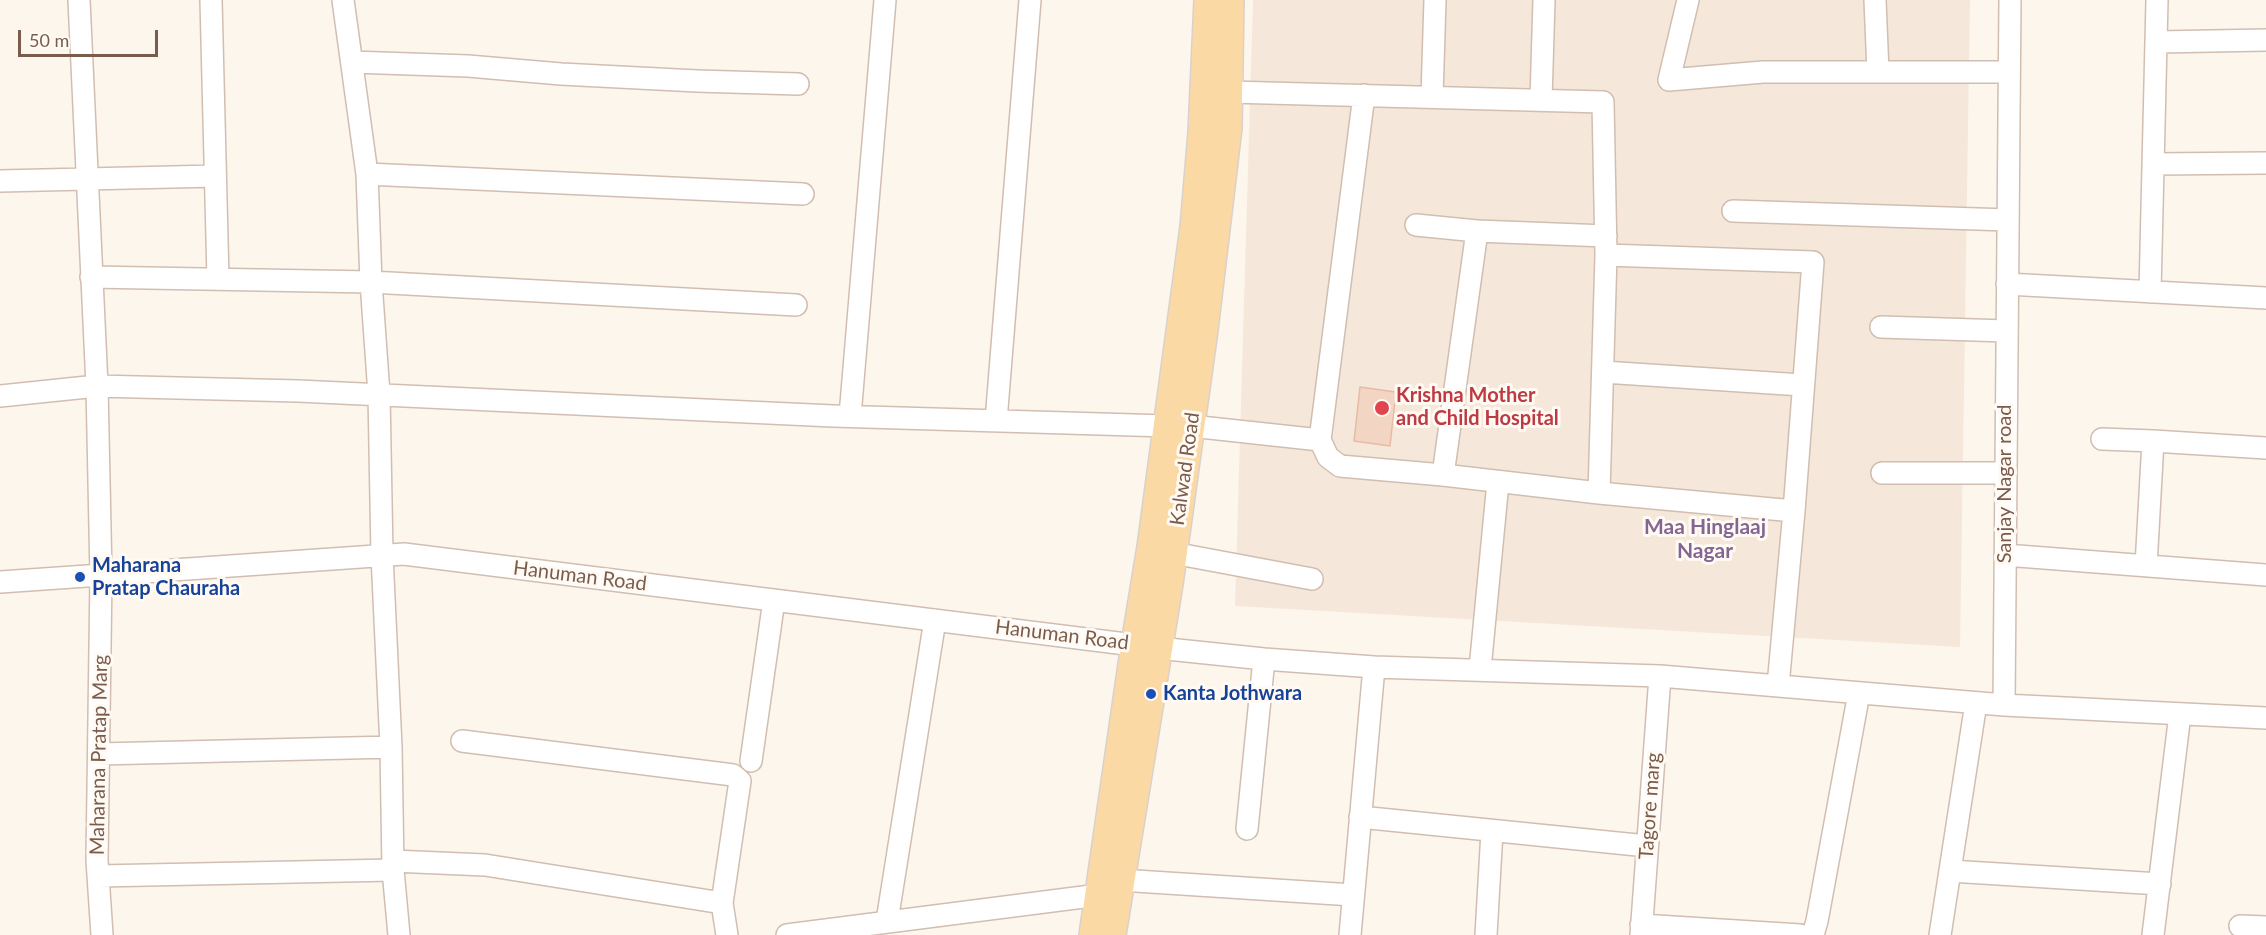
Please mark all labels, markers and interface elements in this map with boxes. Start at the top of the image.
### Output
scale bar [21,18,160,56]
text: 50 m [29,29,69,51]
place label: Krishna Mother and Child Hospital [1396,384,1559,431]
marker: Krishna Mother and Child Hospital [1373,399,1391,417]
street label: Sanjay Nagar road [1993,405,2017,563]
street label: Kalwad Road [1165,411,1205,527]
district label: Maa Hinglaaj Nagar [1644,514,1766,564]
place label: Maharana Pratap Chauraha [92,554,240,601]
street label: Hanuman Road [512,556,648,596]
marker: Maharana Pratap Chauraha [73,570,87,584]
street label: Hanuman Road [994,615,1130,655]
street label: Maharana Pratap Marg [85,655,113,855]
place label: Kanta Jothwara [1163,682,1302,706]
marker: Kanta Jothwara [1144,687,1158,701]
street label: Tagore marg [1634,752,1666,860]

